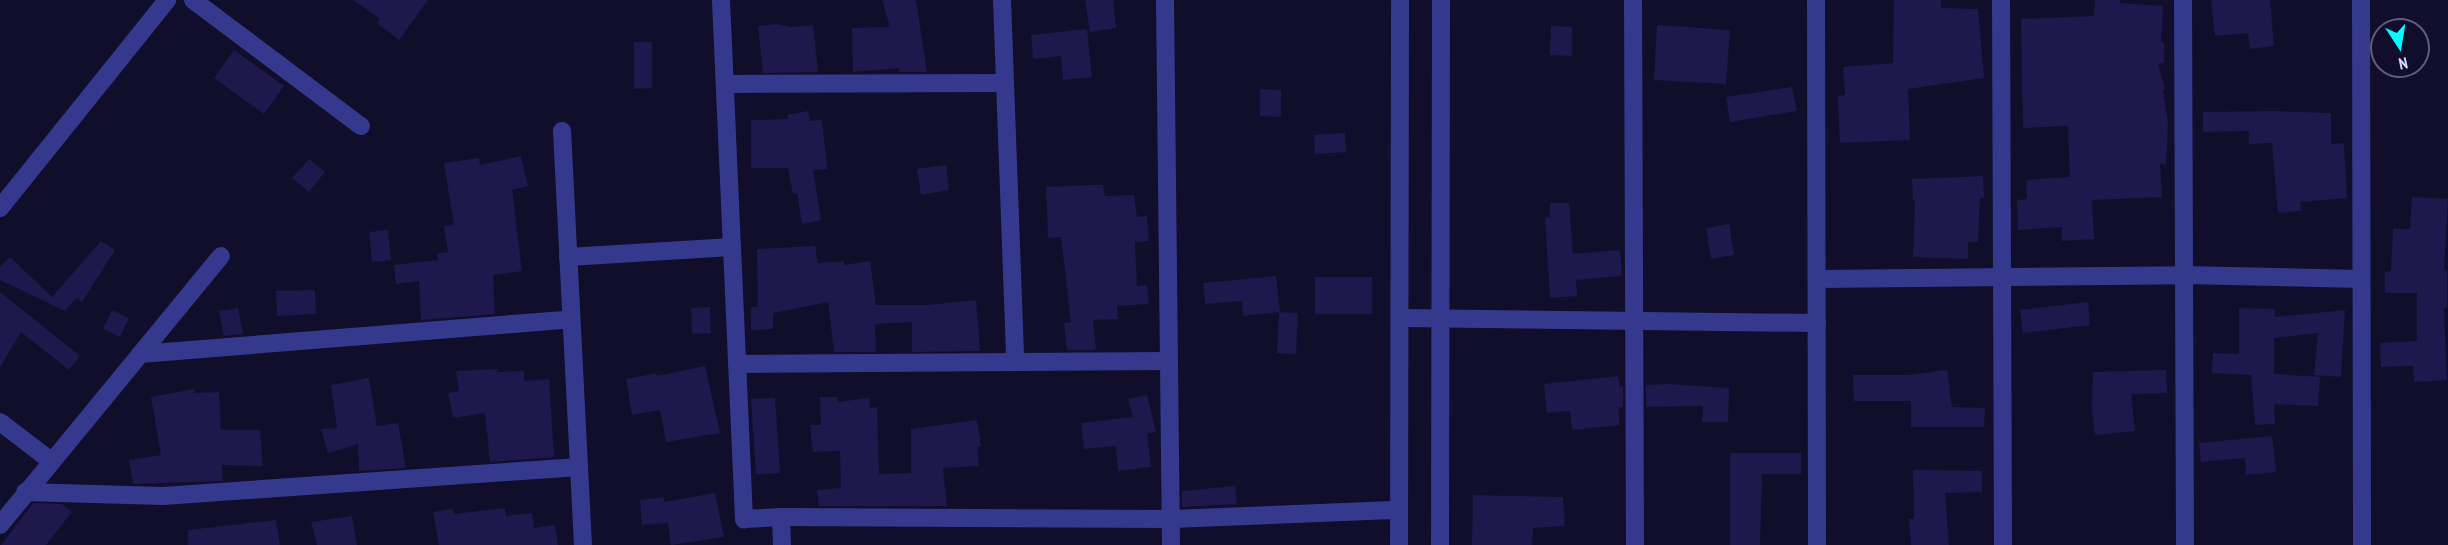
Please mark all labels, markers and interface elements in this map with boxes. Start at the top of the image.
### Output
north arrow [2370,18,2430,78]
text: N [2397,53,2410,74]

